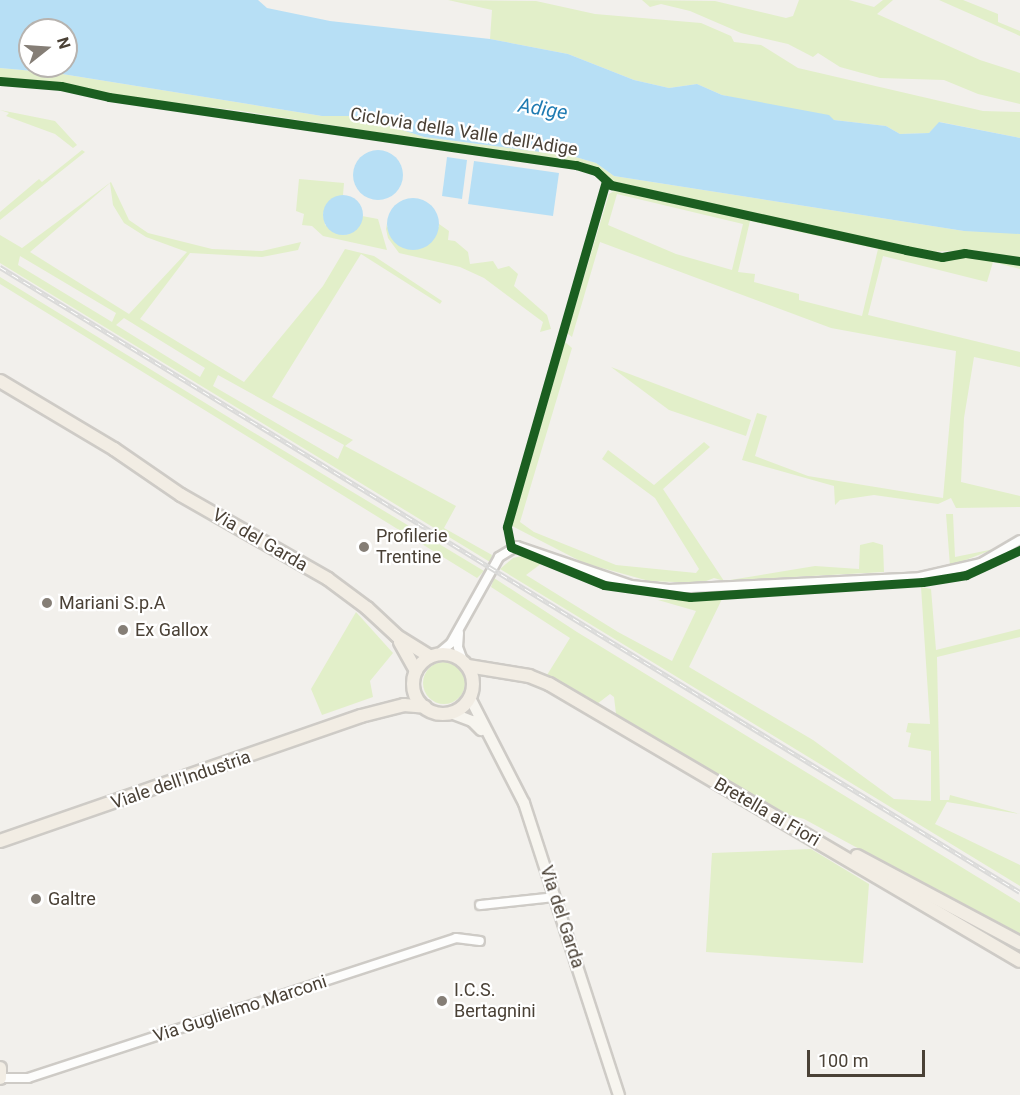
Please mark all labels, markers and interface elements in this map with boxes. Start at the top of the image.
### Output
north arrow [18,18,78,78]
text: N [53,35,75,51]
water label: Adige [517,93,569,125]
street label: Ciclovia della Valle dell'Adige [349,103,579,161]
street label: Via del Garda [208,504,312,576]
place label: Profilerie Trentine [376,526,447,568]
marker: Profilerie Trentine [357,540,371,554]
place label: Mariani S.p.A [59,592,166,614]
marker: Mariani S.p.A [40,596,54,610]
place label: Ex Gallox [135,619,208,641]
marker: Ex Gallox [116,623,130,637]
street label: Viale dell'Industria [108,746,254,814]
street label: Bretella ai Fiori [710,773,824,851]
street label: Via del Garda [535,863,589,971]
place label: Galtre [48,888,96,910]
marker: Galtre [29,892,43,906]
street label: Via Guglielmo Marconi [151,971,329,1047]
place label: I.C.S. Bertagnini [454,980,536,1022]
marker: I.C.S. Bertagnini [435,994,449,1008]
scale bar [810,1038,928,1076]
text: 100 m [818,1050,869,1071]

